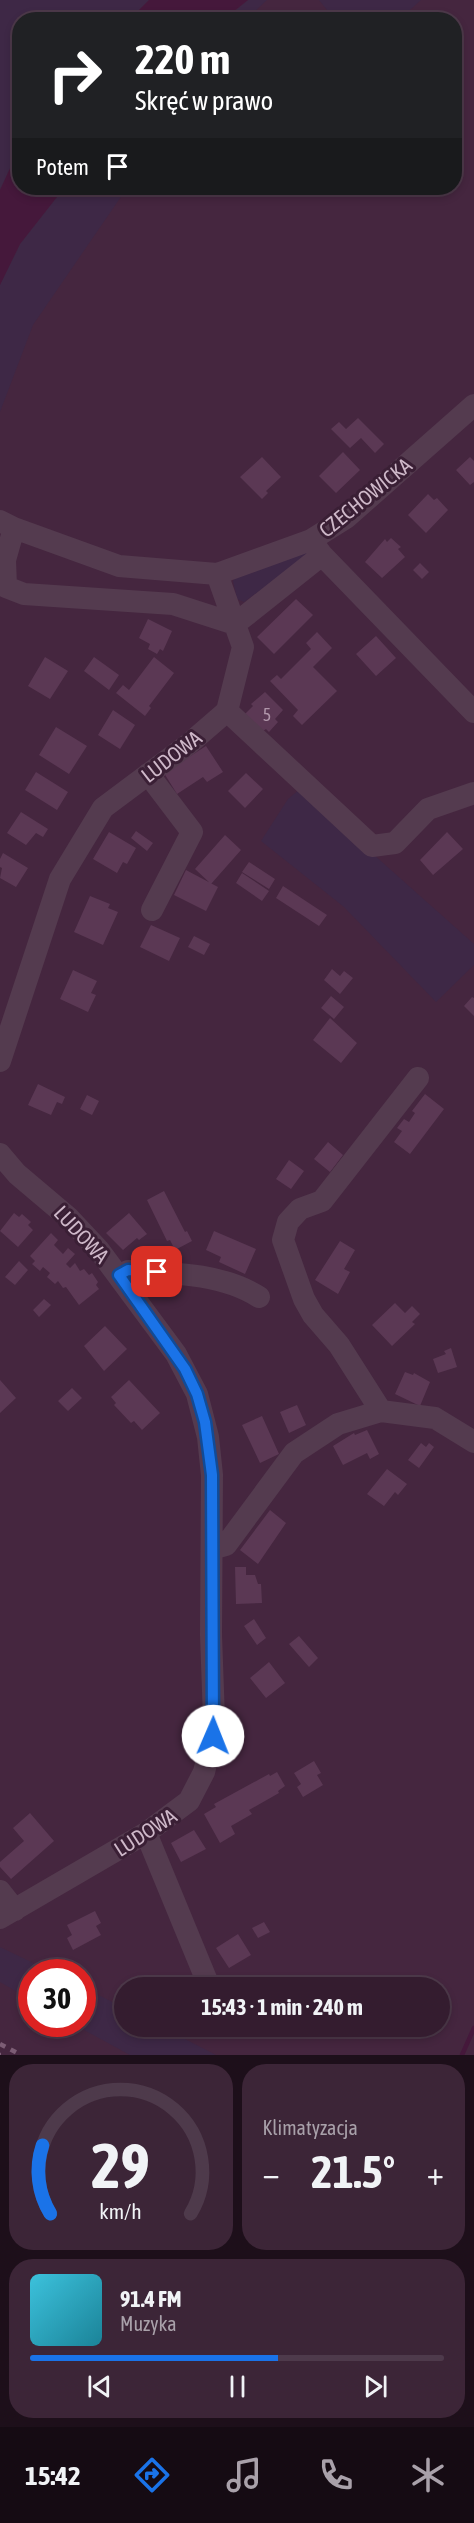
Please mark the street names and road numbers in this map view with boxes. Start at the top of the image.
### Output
street label: CZECHOWICKA [314,452,417,542]
street label: LUDOWA [136,725,206,787]
street label: LUDOWA [50,1200,115,1268]
street label: LUDOWA [109,1803,181,1861]

